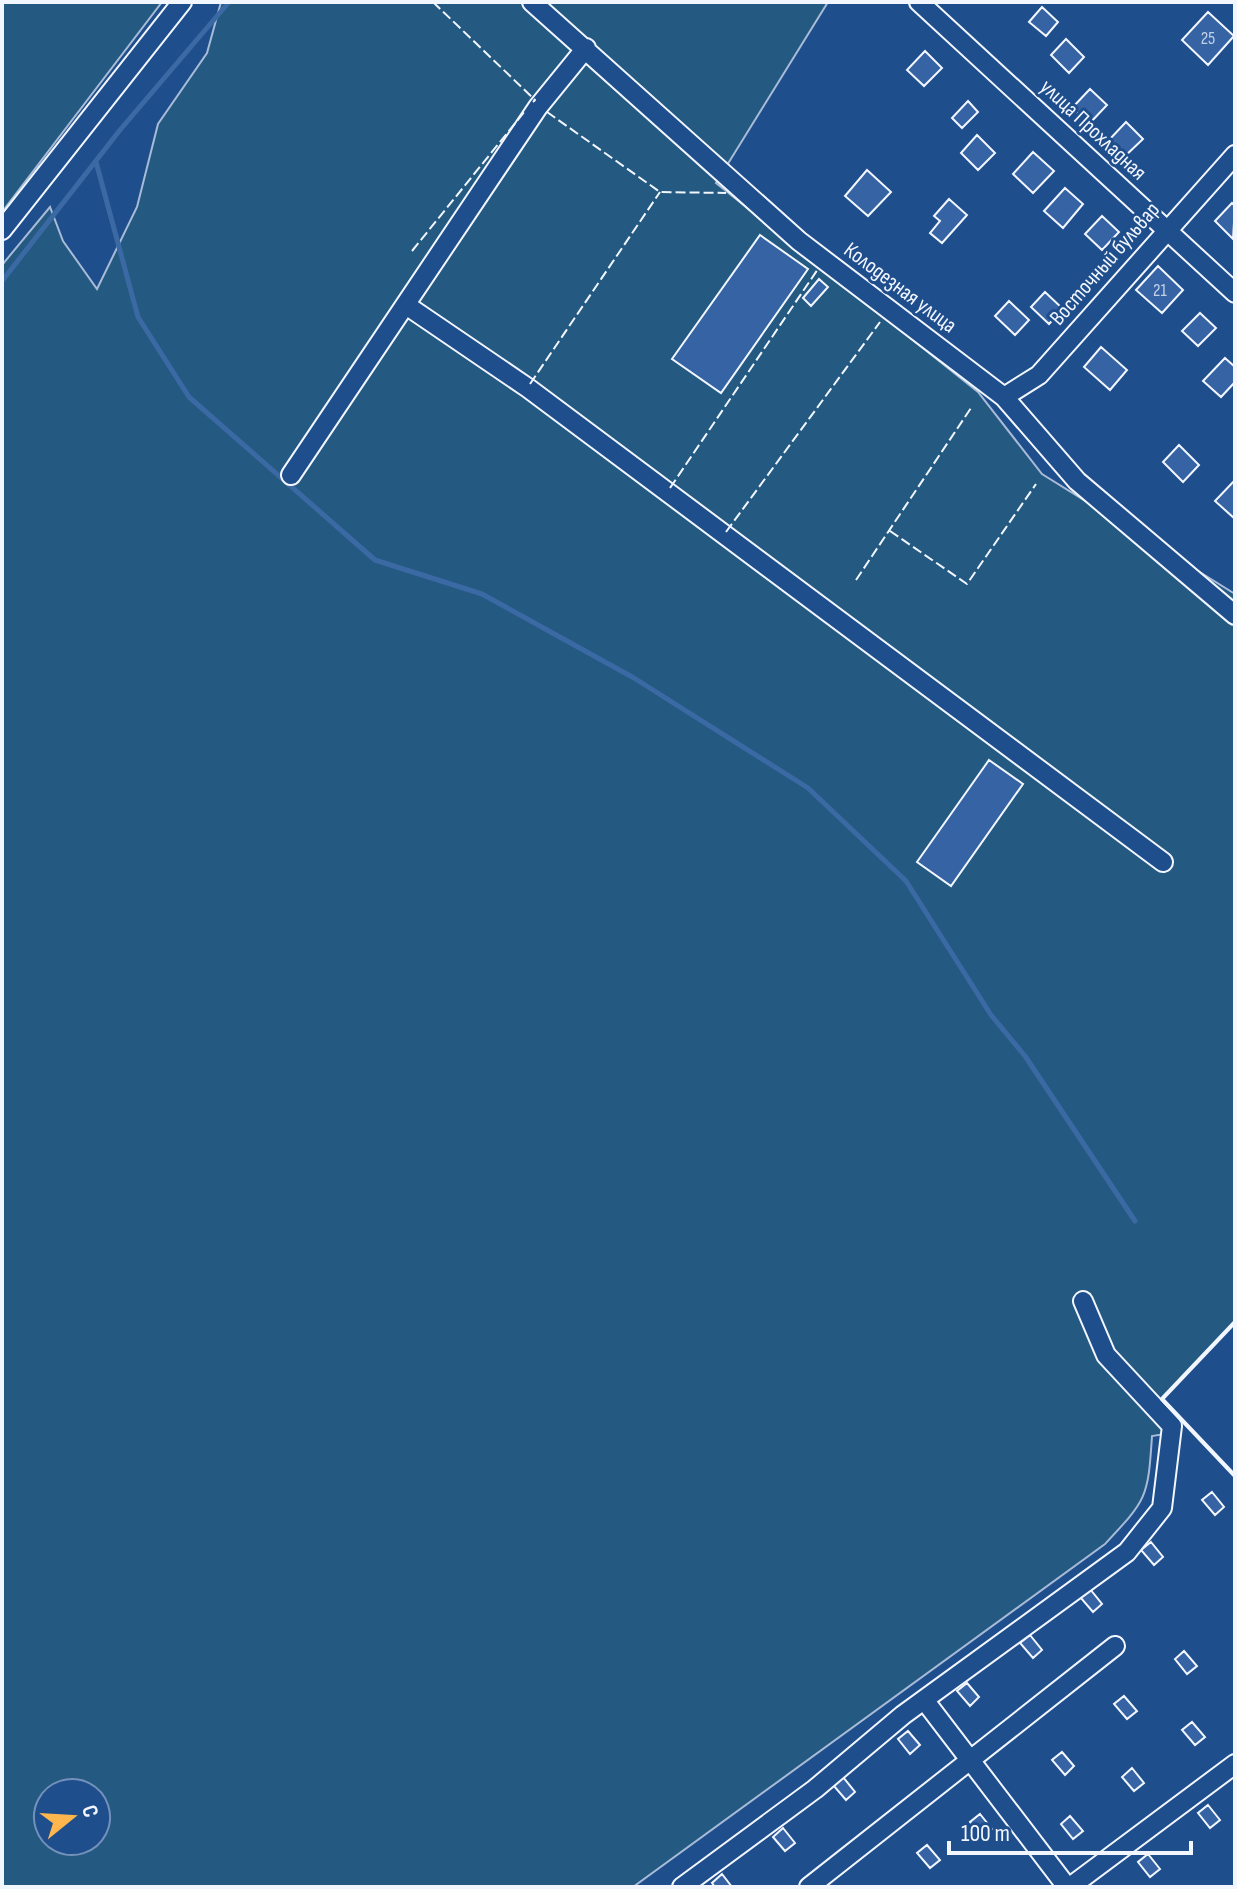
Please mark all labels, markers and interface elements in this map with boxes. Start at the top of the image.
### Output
house number: 25 [1201,28,1215,49]
street label: улица Прохладная [1034,74,1152,186]
street label: Восточный бульвар [1044,197,1166,331]
street label: Колодезная улица [838,237,962,339]
house number: 21 [1153,280,1168,301]
north arrow [32,1777,112,1857]
text: С [75,1802,104,1821]
scale bar [949,1805,1191,1855]
text: 100 m [961,1819,1010,1848]

